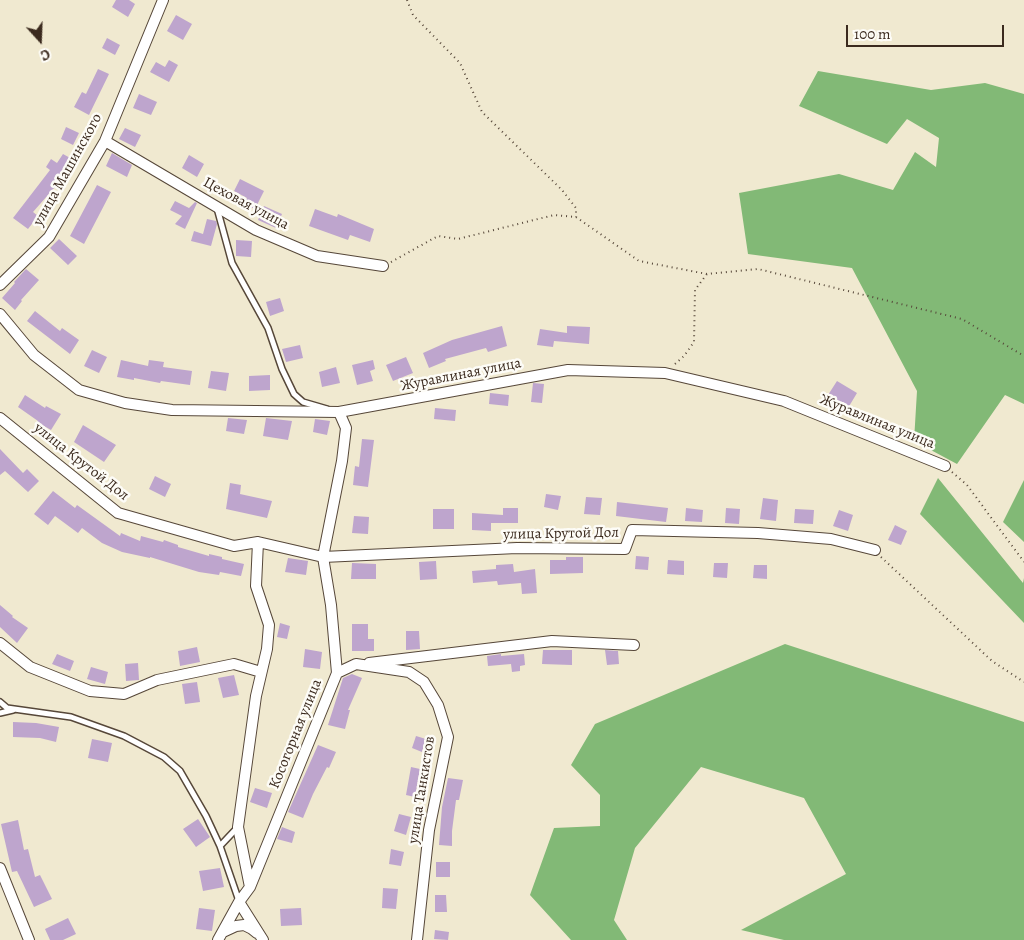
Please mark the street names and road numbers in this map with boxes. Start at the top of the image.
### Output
street label: улица Машинского [30,111,106,229]
street label: Цеховая улица [200,174,292,234]
street label: Журавлиная улица [399,354,523,396]
street label: Журавлиная улица [817,391,937,453]
street label: улица Крутой Дол [30,419,132,505]
street label: улица Крутой Дол [503,524,619,544]
street label: Косогорная улица [266,677,326,791]
street label: улица Танкистов [405,735,439,845]

